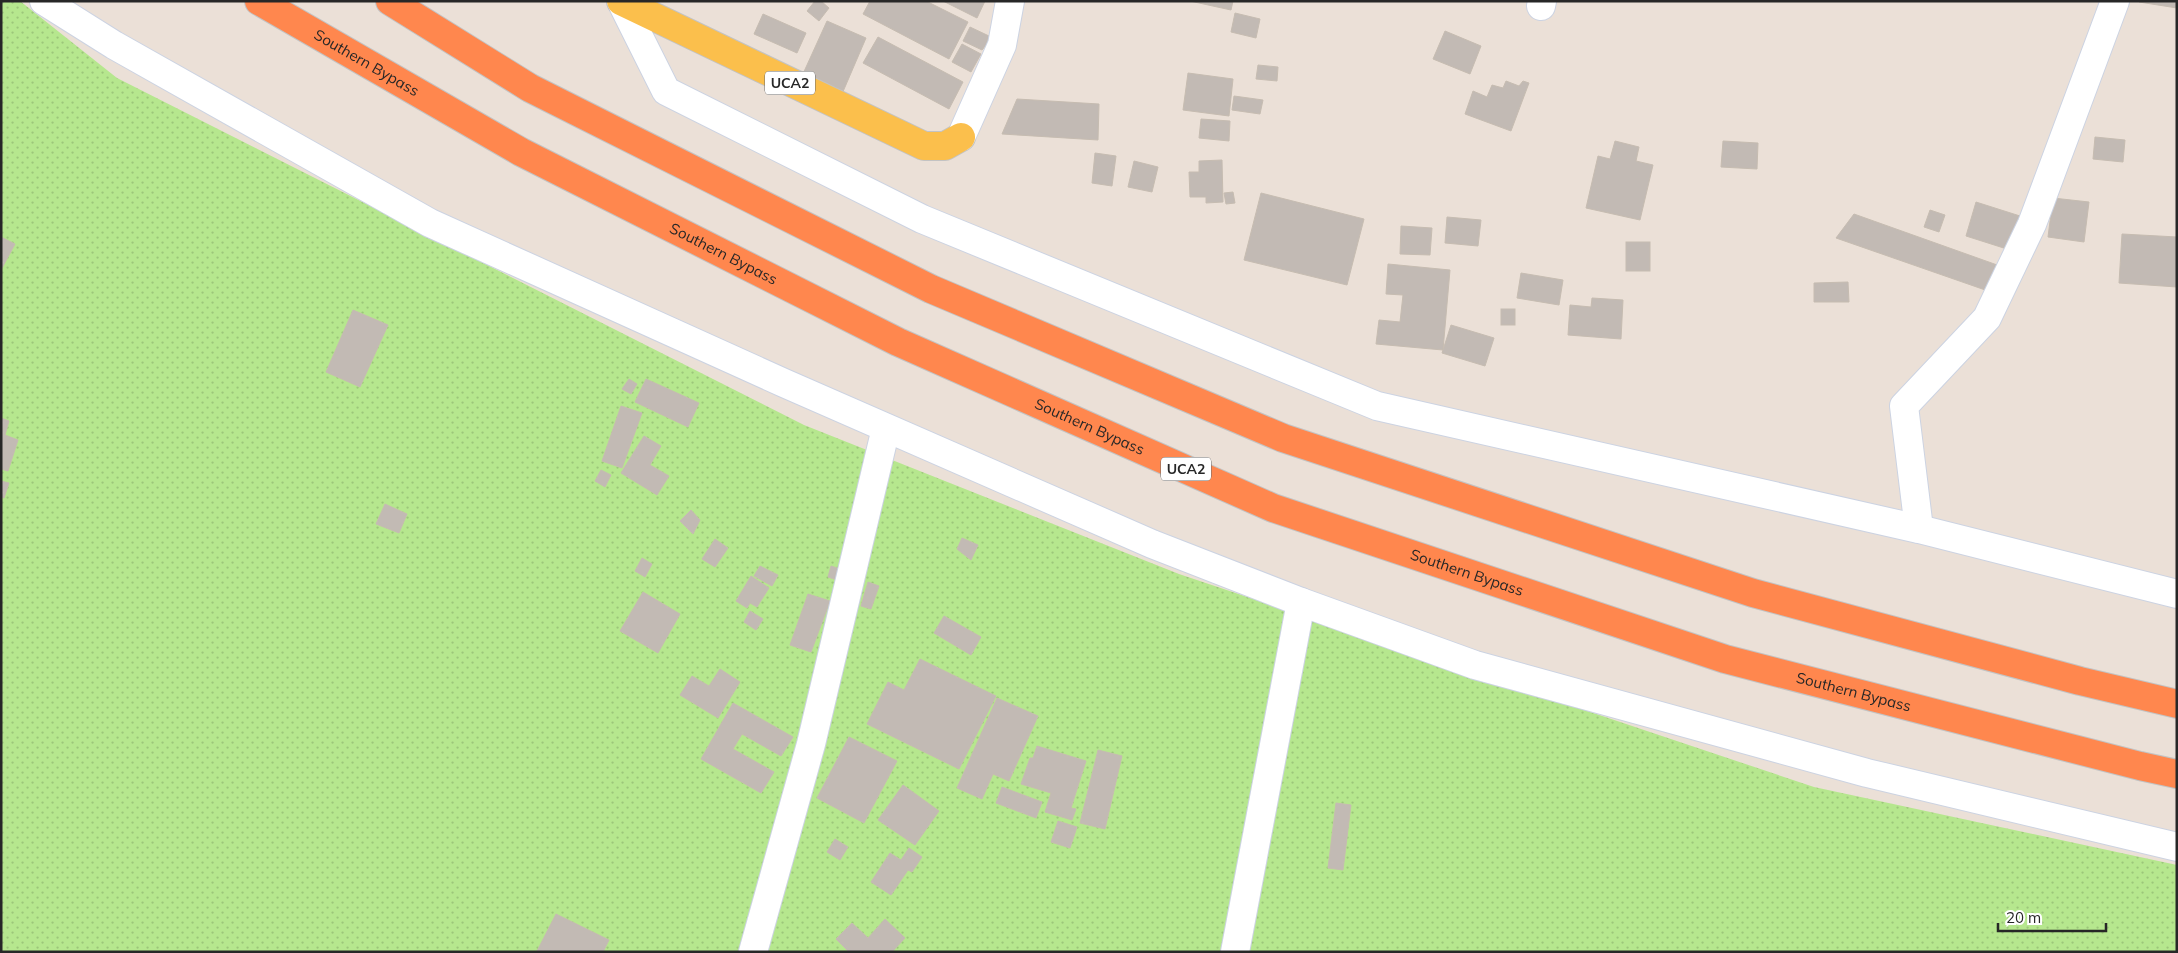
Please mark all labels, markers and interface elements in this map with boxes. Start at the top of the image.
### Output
street label: Southern Bypass [311,25,423,100]
road number: UCA2 [765,72,815,95]
street label: Southern Bypass [667,218,781,289]
street label: Southern Bypass [1032,394,1148,459]
road number: UCA2 [1161,458,1211,480]
street label: Southern Bypass [1408,545,1526,600]
street label: Southern Bypass [1794,668,1913,716]
scale bar [1998,900,2106,932]
text: 20 m [2006,908,2041,927]

